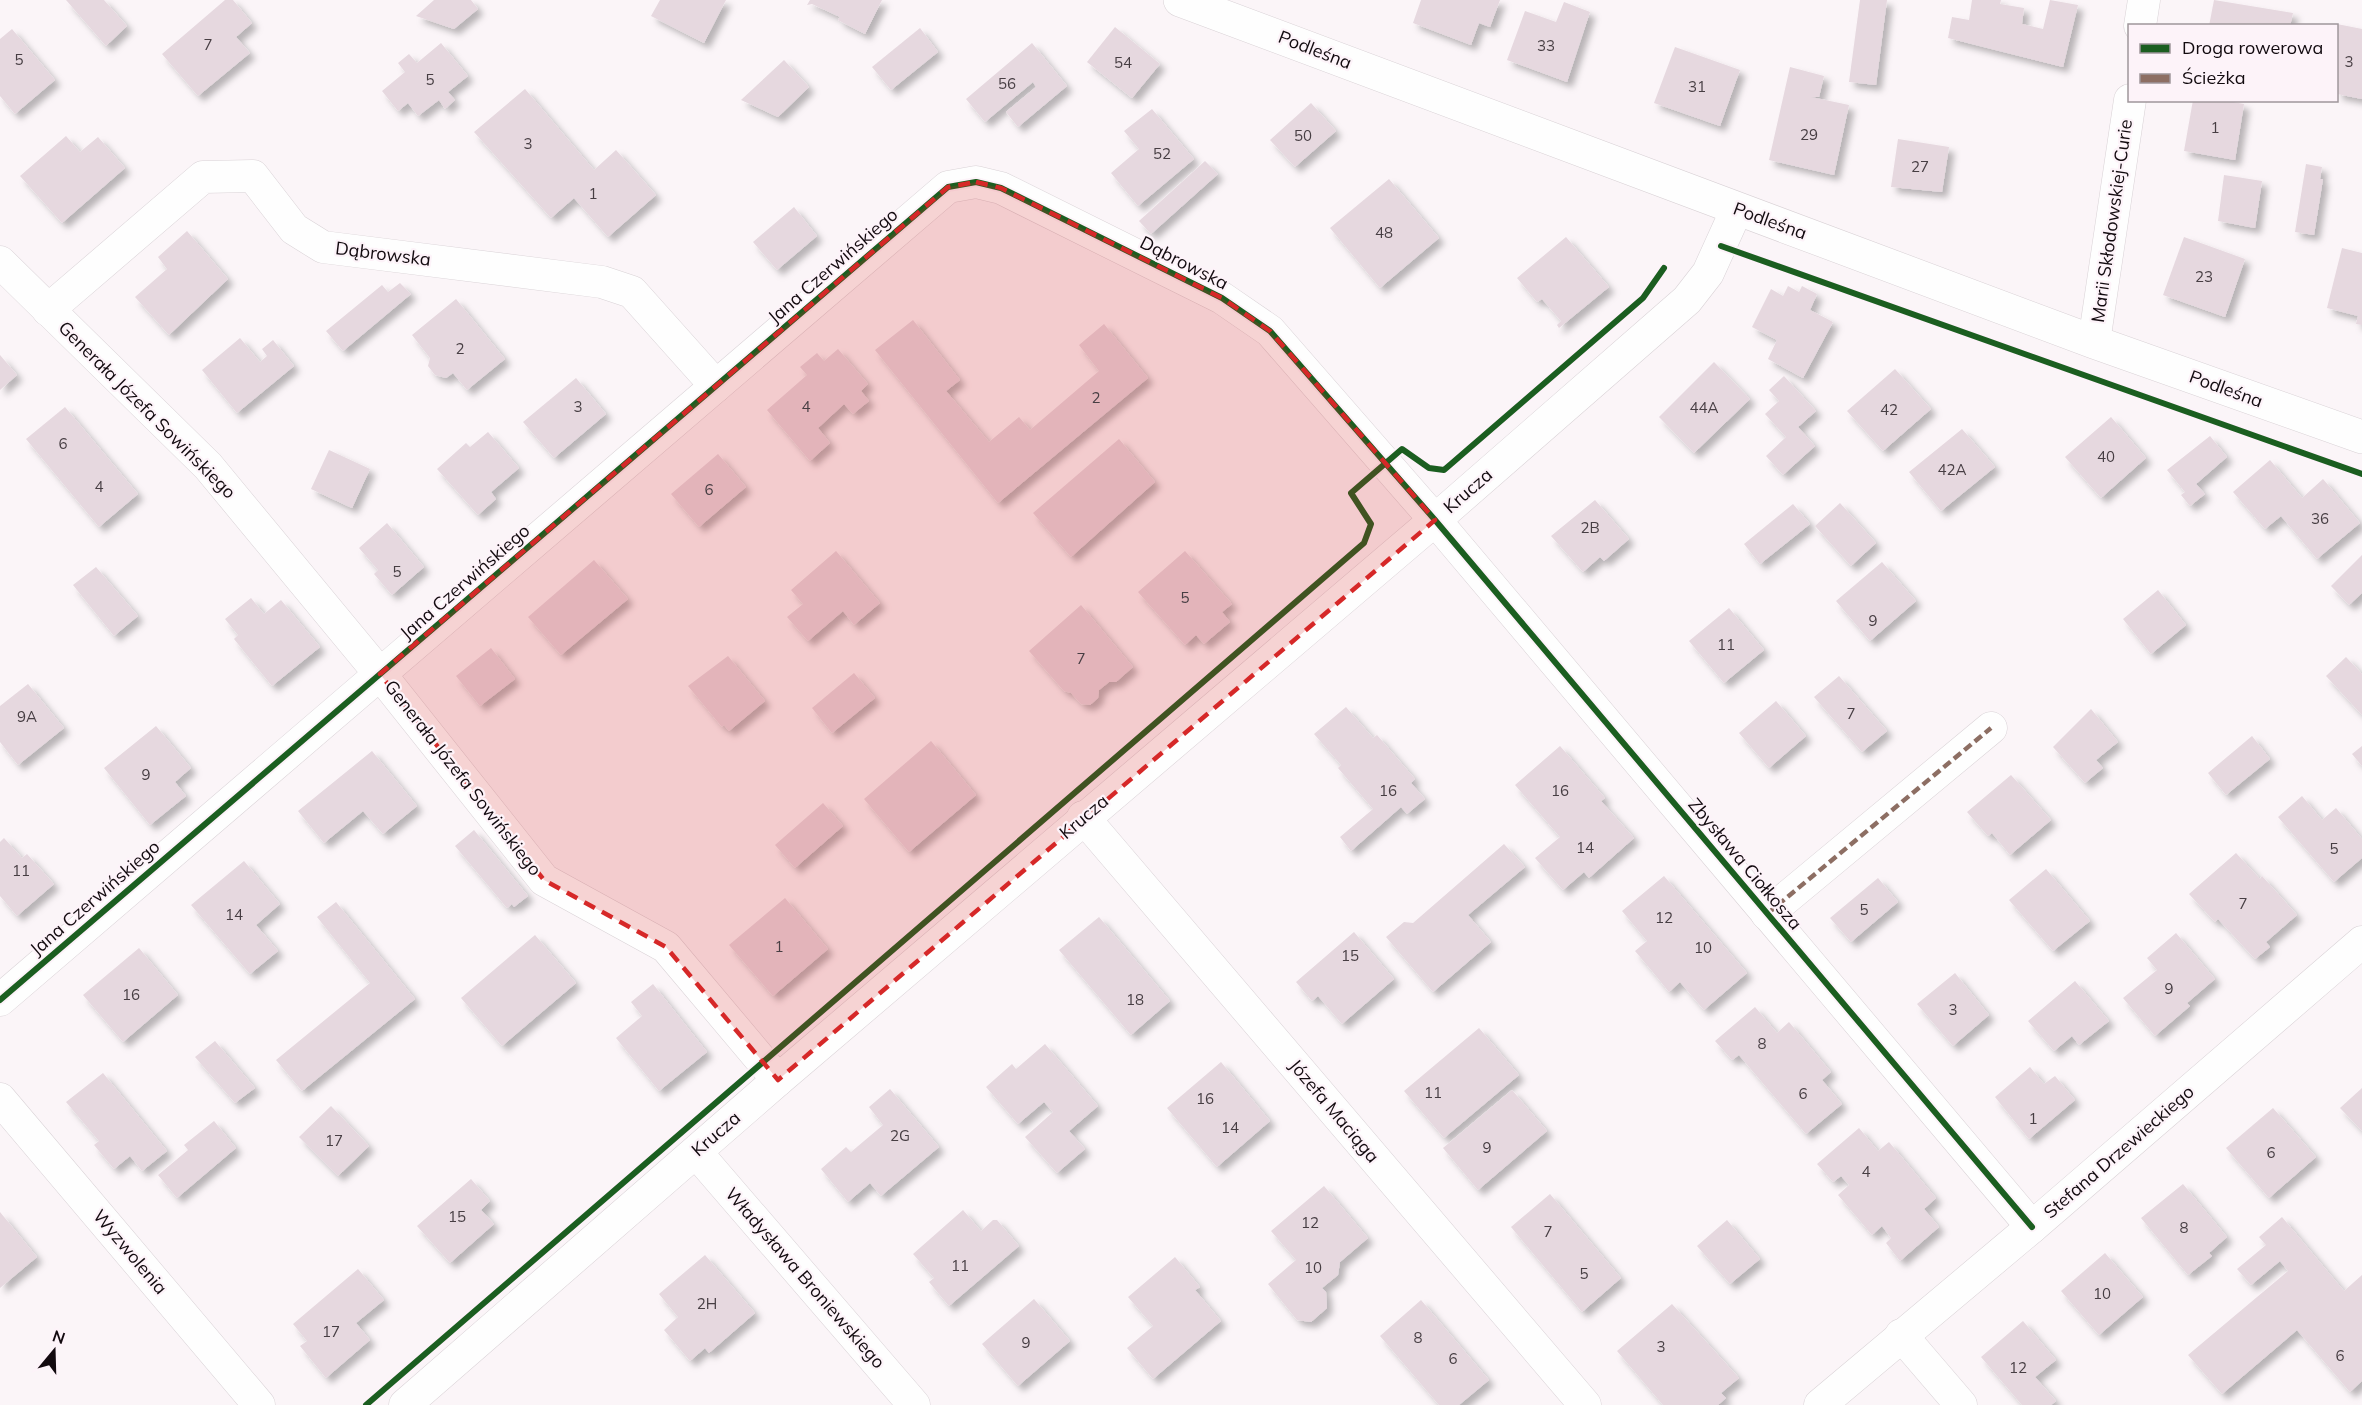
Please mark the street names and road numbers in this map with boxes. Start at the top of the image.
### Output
street label: Podleśna [1275,25,1355,74]
street label: Marii Skłodowskiej-Curie [2086,118,2137,324]
street label: Podleśna [1730,197,1810,244]
street label: Jana Czerwińskiego [763,203,902,328]
street label: Dąbrowska [1136,231,1232,295]
street label: Dąbrowska [334,236,432,271]
street label: Generała Józefa Sowińskiego [54,316,241,503]
street label: Podleśna [2186,365,2266,412]
street label: Krucza [1439,463,1497,518]
street label: Jana Czerwińskiego [395,519,534,644]
street label: Generała Józefa Sowińskiego [380,675,547,880]
street label: Krucza [1054,789,1113,844]
street label: Zbysława Ciołkosza [1684,793,1807,934]
street label: Jana Czerwińskiego [25,835,164,960]
street label: Józefa Maciąga [1284,1054,1384,1167]
street label: Stefana Drzewieckiego [2039,1080,2199,1223]
street label: Krucza [687,1106,745,1161]
street label: Władysława Broniewskiego [720,1182,890,1373]
street label: Wyzwolenia [88,1205,173,1299]

